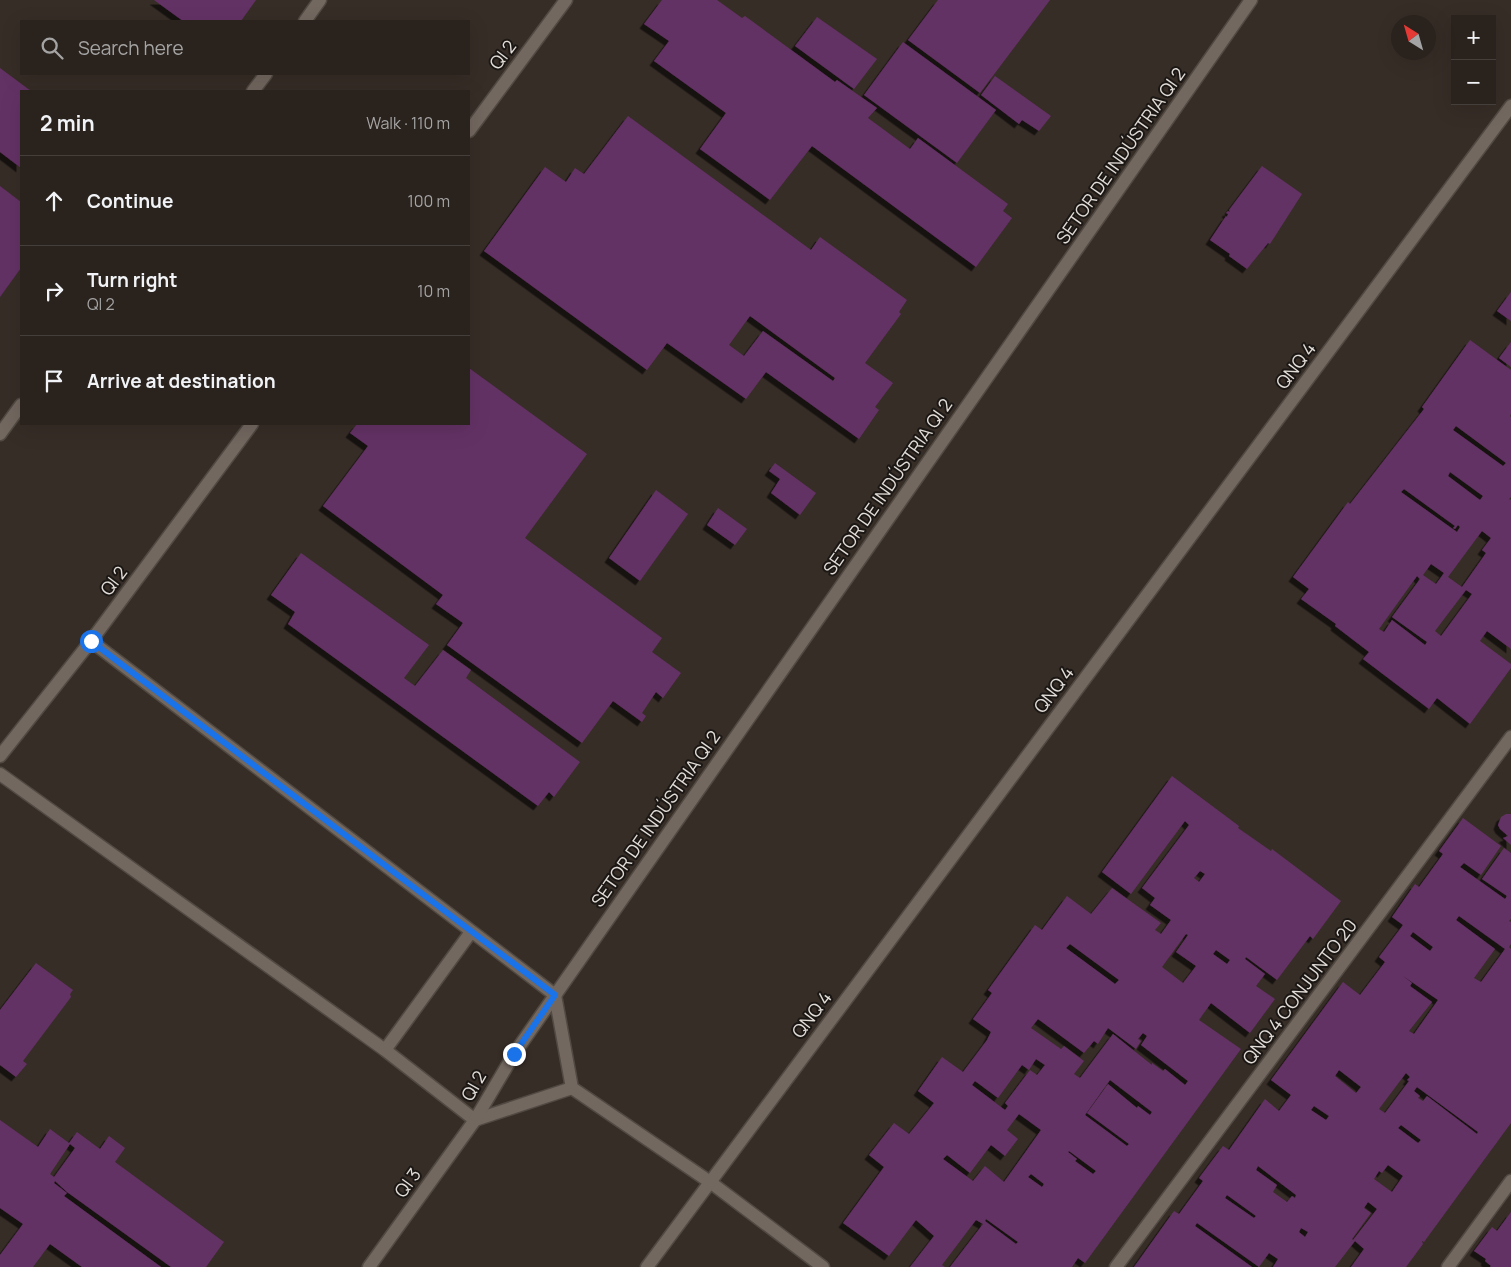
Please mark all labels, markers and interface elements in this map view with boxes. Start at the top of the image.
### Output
north arrow [1391,15,1436,60]
map controls [1451,15,1496,105]
button: + [1451,15,1496,60]
search box [20,20,470,75]
icon: search [38,34,66,62]
text: Search here [78,35,184,61]
street label: QI 2 [483,35,521,74]
button: − [1451,60,1496,105]
street label: SETOR DE INDÚSTRIA QI 2 [1050,62,1190,248]
text: 2 min [40,109,95,137]
text: Walk · 110 m [366,112,450,134]
icon: ahead [40,187,68,215]
text: Continue [87,188,173,214]
text: 100 m [407,190,450,212]
text: Turn right [87,267,177,293]
icon: right [40,277,68,305]
text: 10 m [417,280,450,302]
text: QI 2 [87,293,115,315]
street label: QNQ 4 [1270,337,1321,394]
icon: arrive [40,367,68,395]
text: Arrive at destination [87,368,276,394]
street label: SETOR DE INDÚSTRIA QI 2 [817,393,957,579]
street label: QI 2 [94,561,132,600]
route start [80,630,103,653]
street label: QNQ 4 [1028,661,1079,718]
street label: SETOR DE INDÚSTRIA QI 2 [585,725,725,911]
street label: QNQ 4 CONJUNTO 20 [1237,914,1362,1069]
street label: QNQ 4 [786,986,837,1043]
route end [503,1043,526,1066]
street label: QI 2 [455,1066,491,1105]
street label: QI 3 [388,1163,426,1202]

